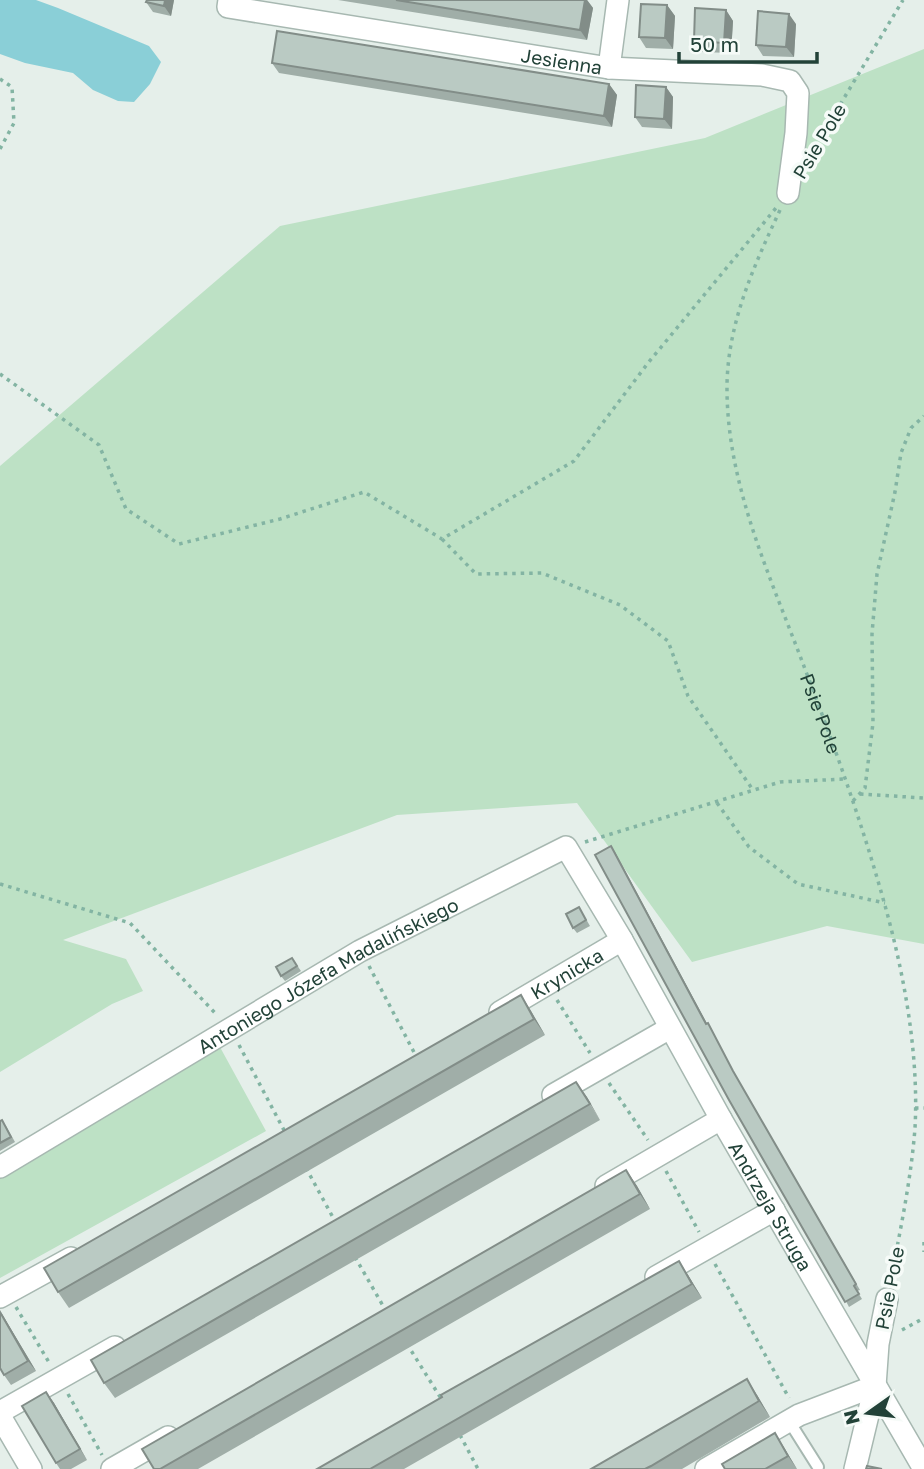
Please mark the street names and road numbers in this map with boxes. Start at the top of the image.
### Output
street label: Jesienna [519,43,604,78]
street label: Psie Pole [788,99,850,183]
street label: Psie Pole [796,670,847,757]
street label: Antoniego Józefa Madalińskiego [193,892,462,1057]
street label: Krynicka [526,943,607,1003]
street label: Andrzeja Struga [725,1137,818,1275]
street label: Psie Pole [870,1245,908,1331]

